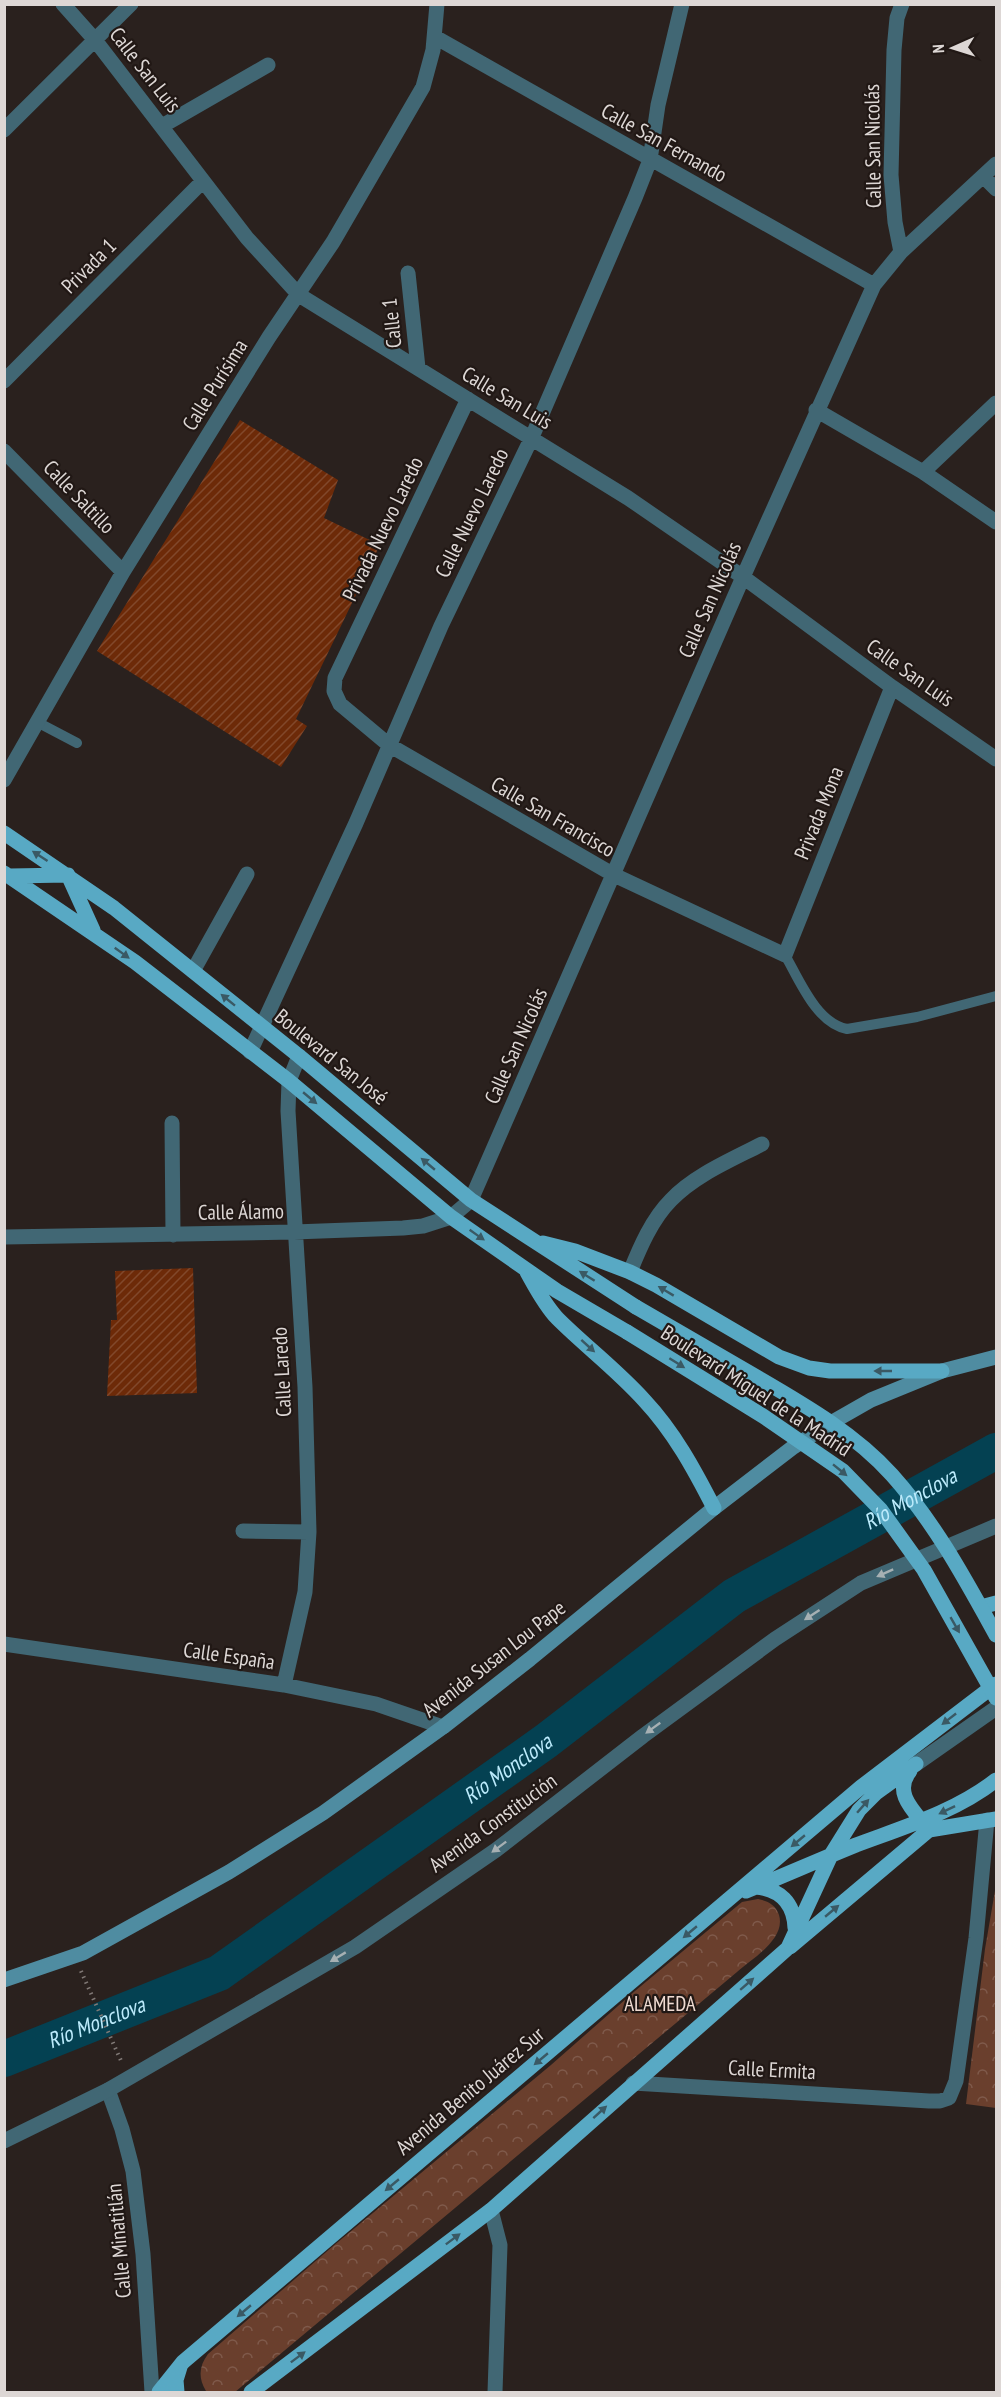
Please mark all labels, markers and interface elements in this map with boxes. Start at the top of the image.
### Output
north arrow [923,18,983,78]
street label: Calle San Luis [104,22,187,118]
text: N [928,44,948,54]
street label: Calle San Nicolás [858,84,887,208]
street label: Calle San Fernando [597,97,732,188]
street label: Privada 1 [55,232,122,299]
street label: Calle 1 [375,297,408,349]
street label: Calle Purísima [176,334,253,435]
street label: Calle San Luis [457,360,557,435]
street label: Calle Nuevo Laredo [429,444,514,582]
street label: Privada Nuevo Laredo [336,452,429,605]
street label: Calle Saltillo [38,454,121,539]
street label: Calle San Nicolás [672,538,747,662]
street label: Calle San Luis [861,633,959,713]
street label: Privada Mona [788,762,849,863]
street label: Calle San Francisco [486,770,620,863]
one-way arrow [32,851,48,862]
one-way arrow [114,947,130,959]
street label: Calle San Nicolás [478,984,553,1108]
one-way arrow [221,994,236,1007]
street label: Boulevard San José [269,1003,393,1111]
one-way arrow [302,1091,317,1104]
one-way arrow [421,1158,436,1171]
street label: Calle Álamo [198,1197,284,1226]
one-way arrow [468,1229,484,1241]
one-way arrow [579,1271,595,1282]
one-way arrow [658,1286,674,1297]
street label: Boulevard Miguel de la Madrid [656,1319,857,1462]
street label: Calle Laredo [266,1326,297,1418]
one-way arrow [581,1339,596,1353]
one-way arrow [669,1357,685,1368]
one-way arrow [874,1366,893,1376]
water label: Río Monclova [858,1461,963,1536]
one-way arrow [832,1463,848,1476]
one-way arrow [875,1568,893,1578]
street label: Avenida Susan Lou Pape [417,1594,571,1723]
one-way arrow [804,1609,820,1620]
one-way arrow [950,1617,960,1634]
street label: Calle España [182,1636,276,1675]
one-way arrow [942,1712,957,1724]
one-way arrow [646,1722,662,1734]
water label: Río Monclova [457,1727,558,1810]
street label: Avenida Constitución [423,1767,562,1878]
one-way arrow [856,1799,869,1814]
one-way arrow [938,1805,955,1815]
one-way arrow [791,1834,806,1847]
one-way arrow [491,1841,507,1854]
one-way arrow [824,1905,839,1918]
one-way arrow [682,1926,698,1939]
one-way arrow [329,1952,346,1962]
one-way arrow [740,1977,755,1990]
water label: Río Monclova [43,1990,150,2054]
park label: ALAMEDA [624,1990,696,2017]
street label: Avenida Benito Juárez Sur [390,2021,550,2161]
one-way arrow [533,2052,549,2065]
street label: Calle Ermita [727,2054,817,2085]
one-way arrow [593,2105,608,2119]
one-way arrow [384,2178,400,2191]
street label: Calle Minatitlán [100,2183,137,2299]
one-way arrow [445,2233,460,2245]
one-way arrow [236,2304,252,2317]
one-way arrow [289,2351,305,2363]

